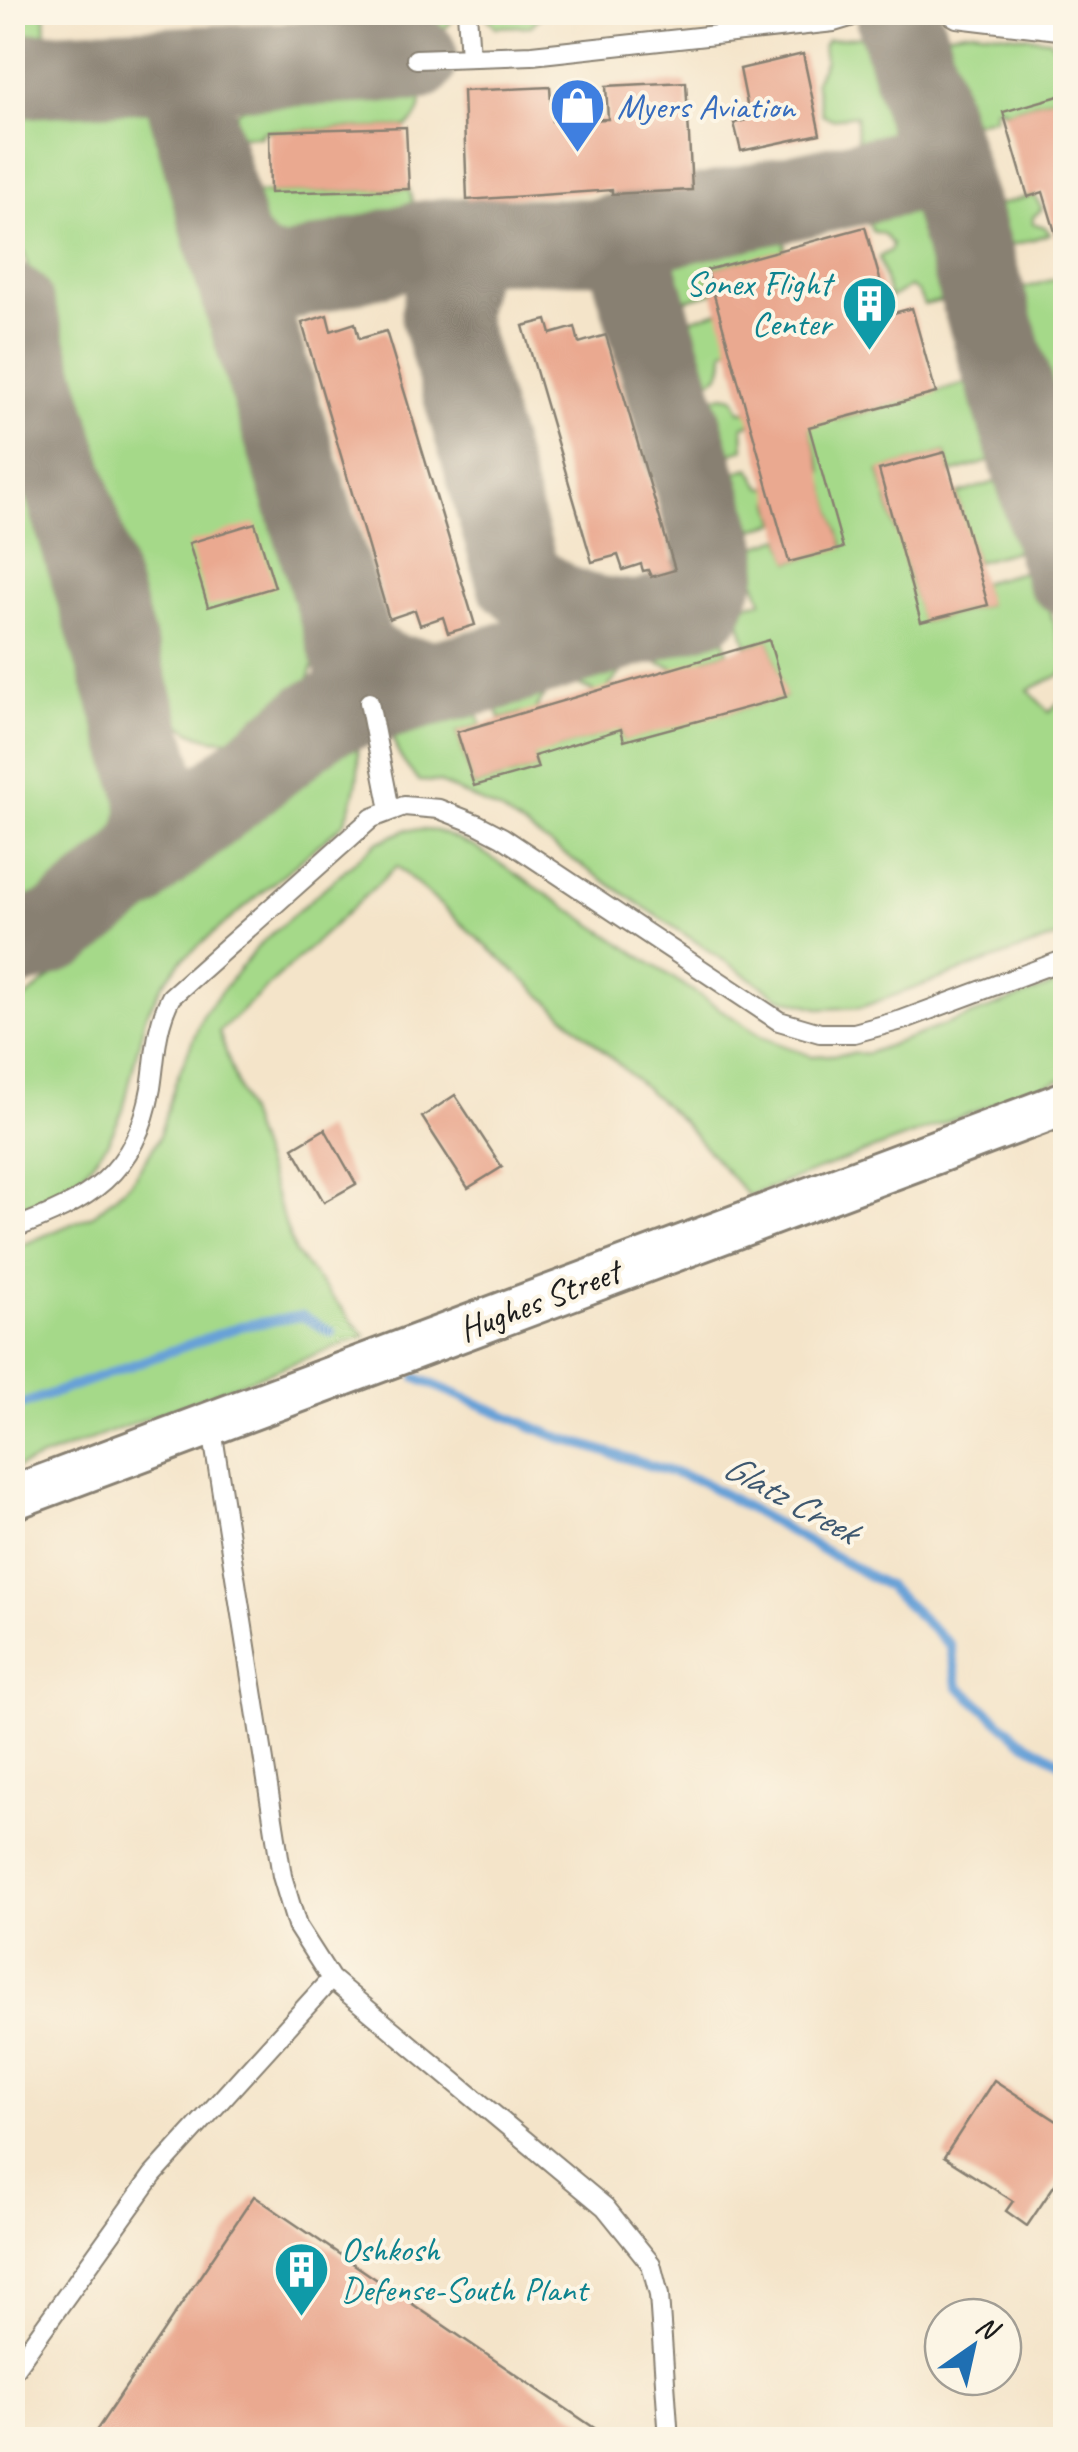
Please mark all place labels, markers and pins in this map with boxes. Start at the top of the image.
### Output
shop icon: Myers Aviation [548,76,608,155]
place label: Myers Aviation [617,84,797,129]
place label: Sonex Flight Center [686,261,835,346]
building icon: Sonex Flight Center [840,273,900,352]
place label: Oshkosh Defense-South Plant [341,2227,590,2312]
building icon: Oshkosh Defense-South Plant [272,2239,332,2318]

